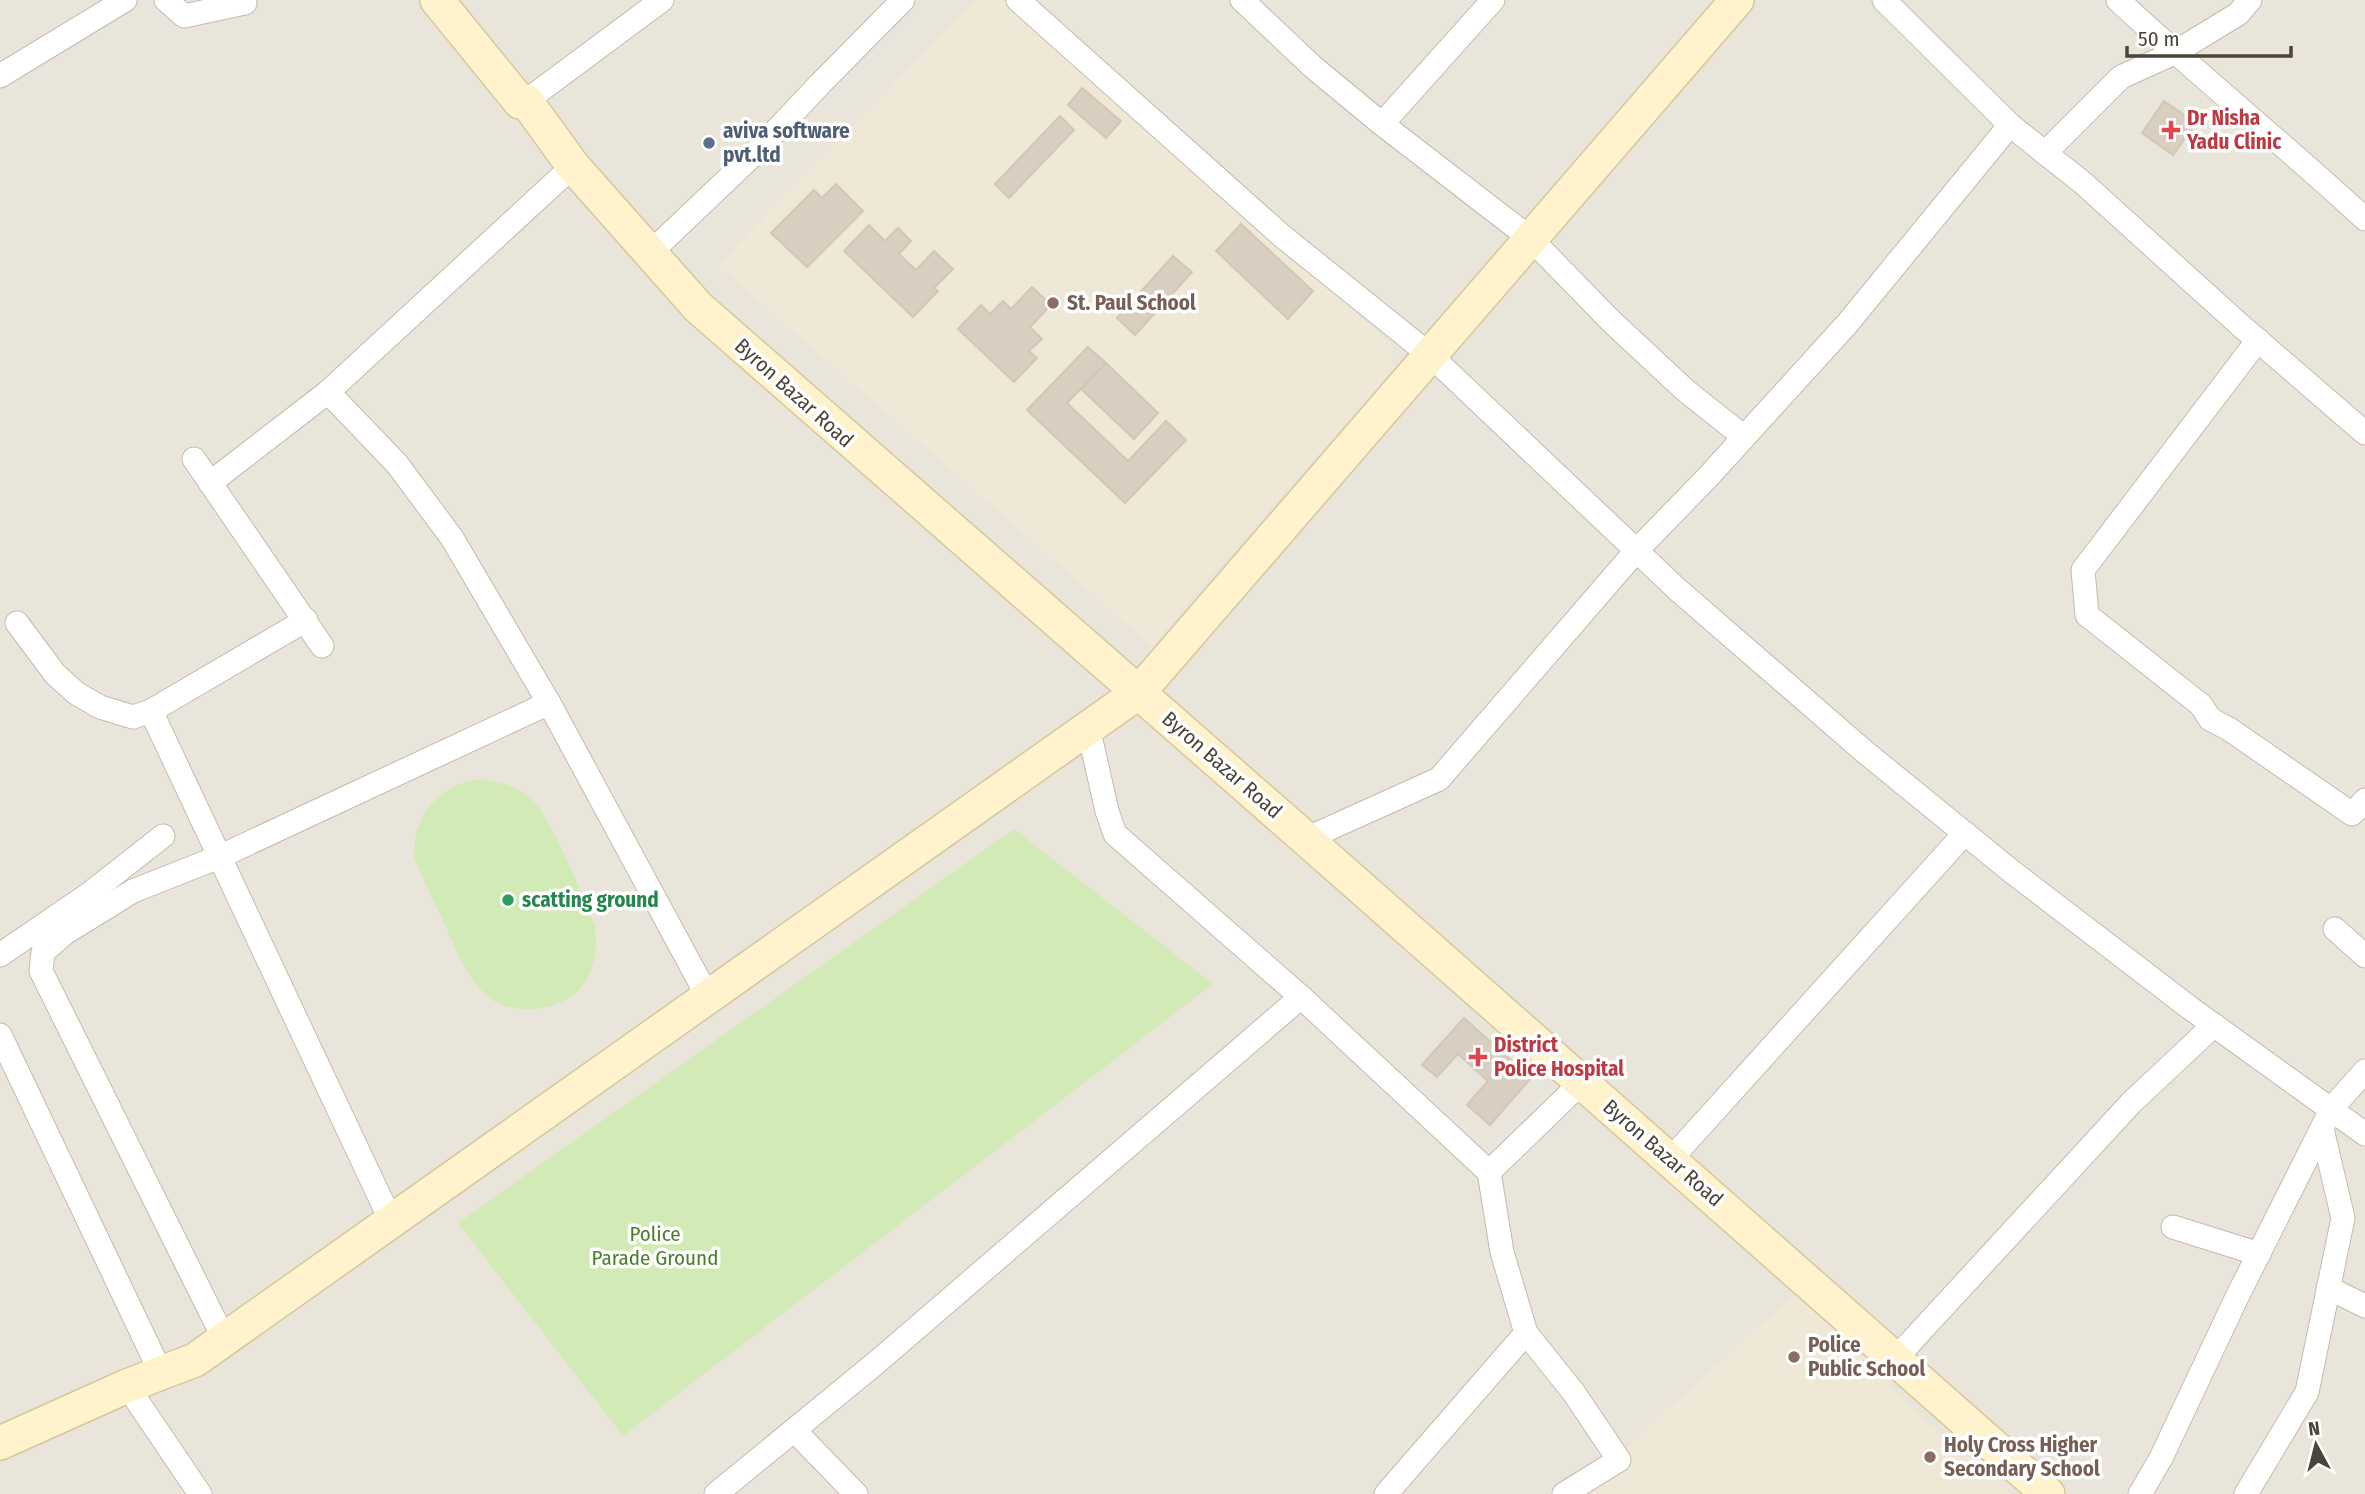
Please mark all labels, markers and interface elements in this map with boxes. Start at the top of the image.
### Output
scale bar [2127,14,2292,58]
text: 50 m [2138,26,2180,52]
place label: Dr Nisha Yadu Clinic [2186,105,2282,155]
place label: aviva software pvt.ltd [723,118,850,168]
marker: Dr Nisha Yadu Clinic [2161,120,2181,140]
marker: aviva software pvt.ltd [701,135,717,151]
place label: St. Paul School [1067,290,1196,316]
marker: St. Paul School [1045,295,1061,311]
street label: Byron Bazar Road [729,333,859,453]
street label: Byron Bazar Road [1157,706,1287,824]
place label: scatting ground [522,887,659,913]
marker: scatting ground [500,892,516,908]
place label: District Police Hospital [1494,1032,1624,1082]
marker: District Police Hospital [1468,1047,1488,1067]
street label: Byron Bazar Road [1598,1094,1728,1212]
park label: Police Parade Ground [592,1221,718,1271]
place label: Police Public School [1808,1332,1925,1382]
marker: Police Public School [1786,1349,1802,1365]
north arrow [2281,1410,2351,1480]
text: N [2307,1417,2321,1441]
place label: Holy Cross Higher Secondary School [1944,1432,2100,1482]
marker: Holy Cross Higher Secondary School [1922,1449,1938,1465]

